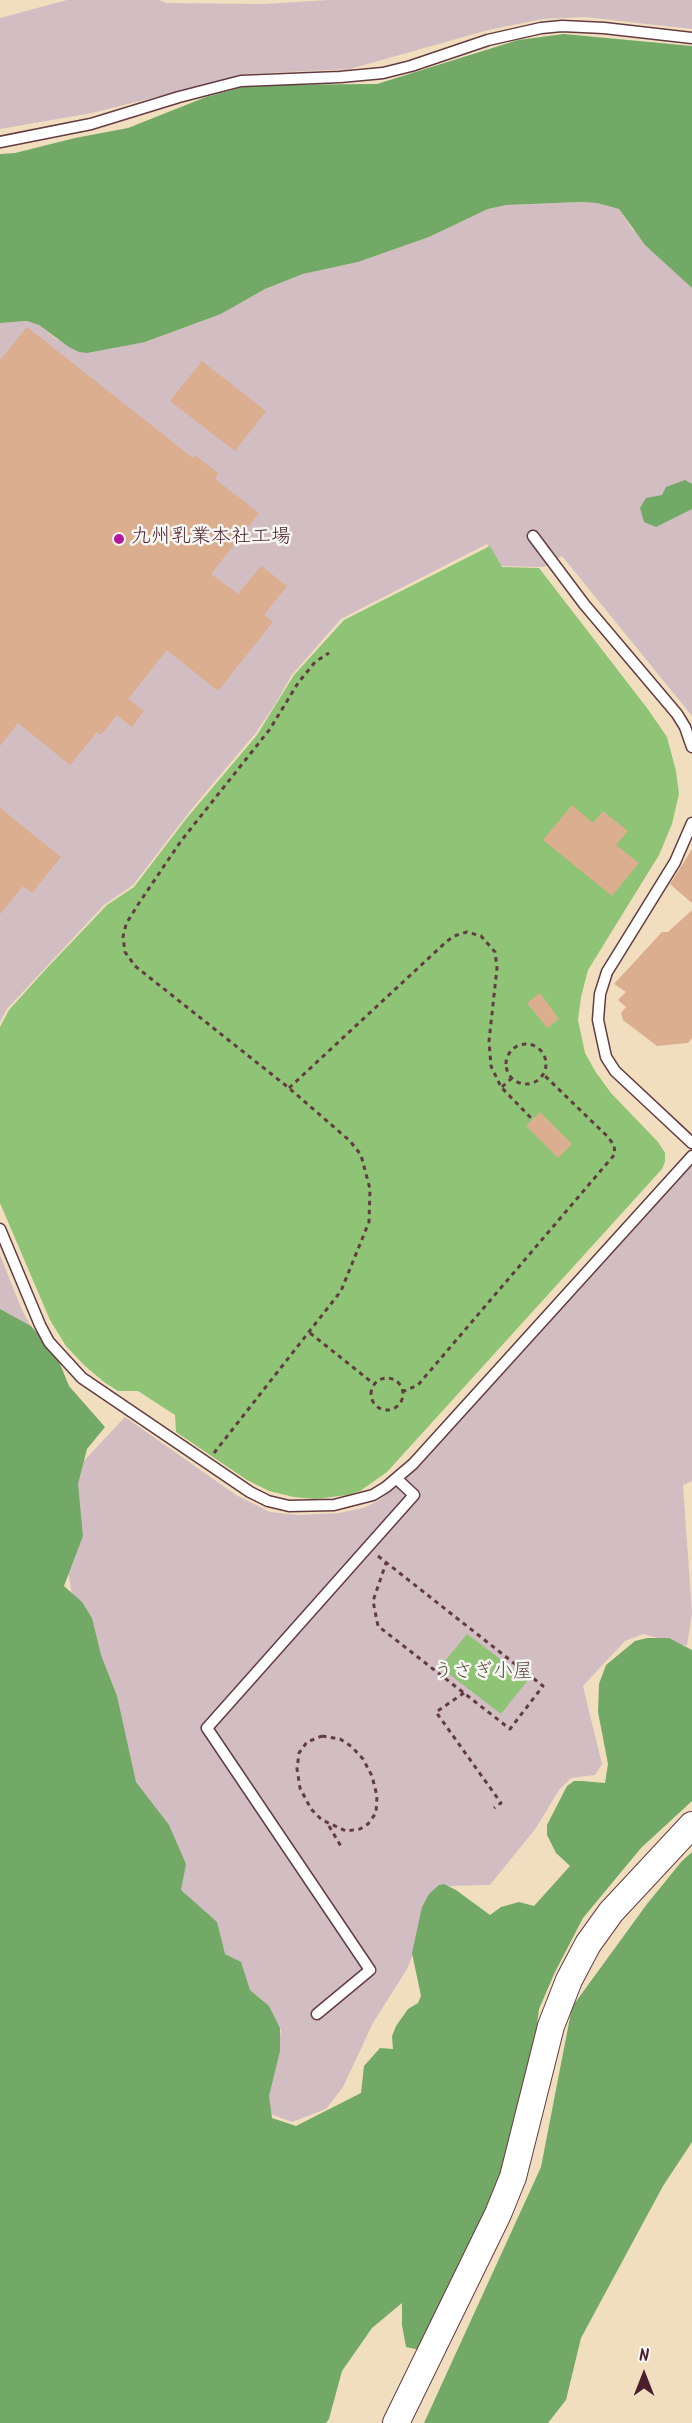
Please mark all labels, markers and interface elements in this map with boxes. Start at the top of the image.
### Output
place label: 九州乳業本社工場 [131,527,291,551]
marker: 九州乳業本社工場 [112,532,126,546]
park label: うさぎ小屋 [433,1662,533,1686]
text: N [639,2344,649,2369]
north arrow [614,2345,674,2405]

